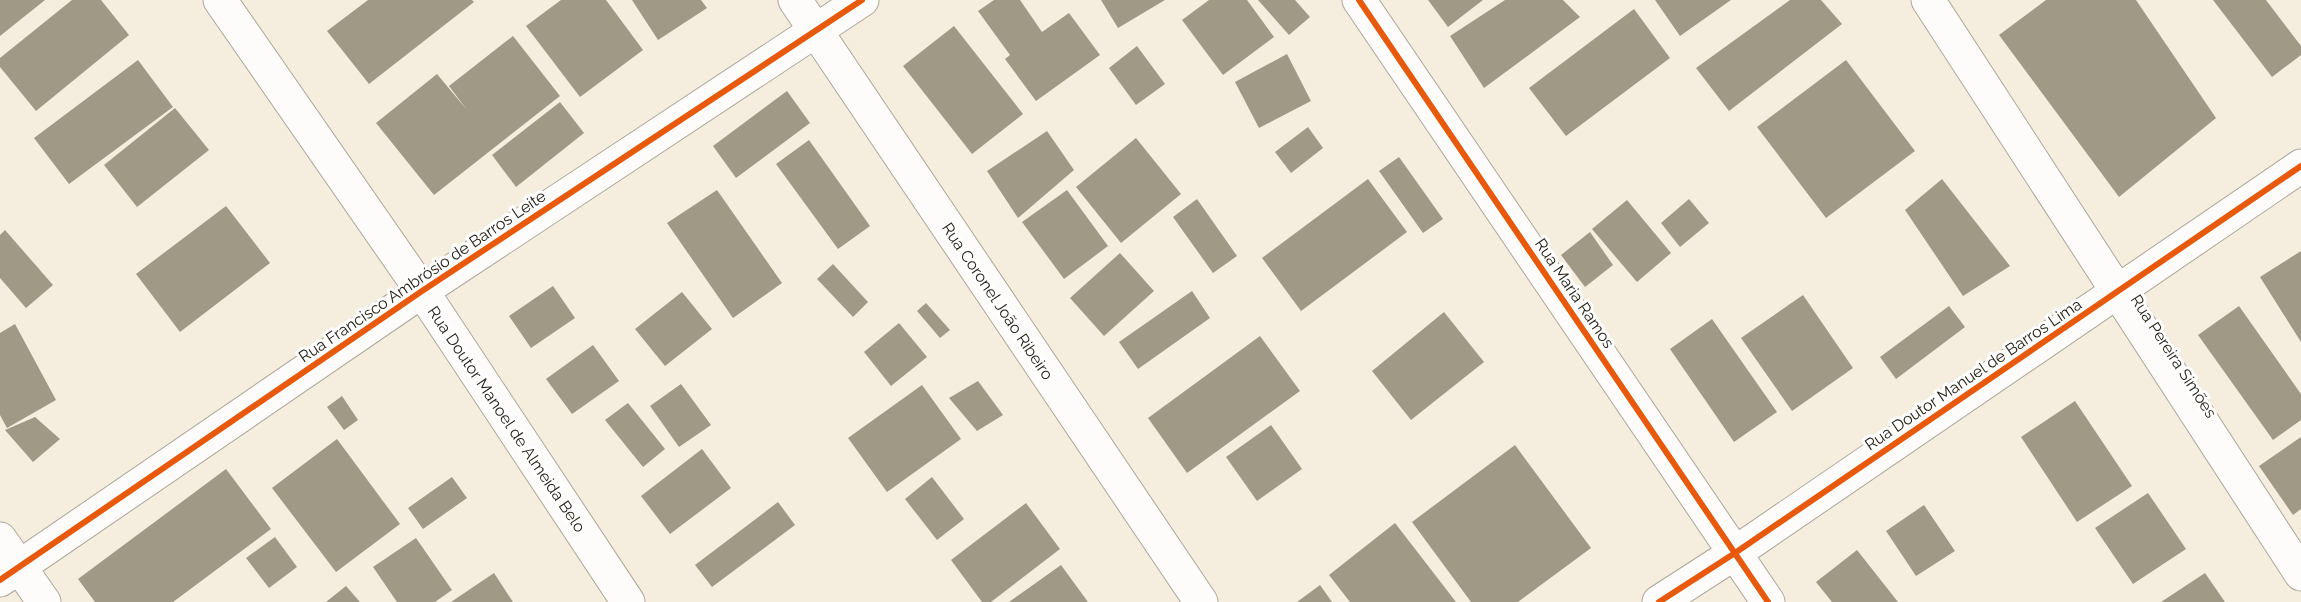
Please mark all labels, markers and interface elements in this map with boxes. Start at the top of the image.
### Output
street label: Rua Francisco Ambrósio de Barros Leite [295,186,549,366]
street label: Rua Coronel João Ribeiro [938,219,1057,383]
street label: Rua Maria Ramos [1531,235,1618,352]
street label: Rua Pereira Simões [2127,291,2221,422]
street label: Rua Doutor Manuel de Barros Lima [1861,295,2085,454]
street label: Rua Doutor Manoel de Almeida Belo [424,303,589,536]

